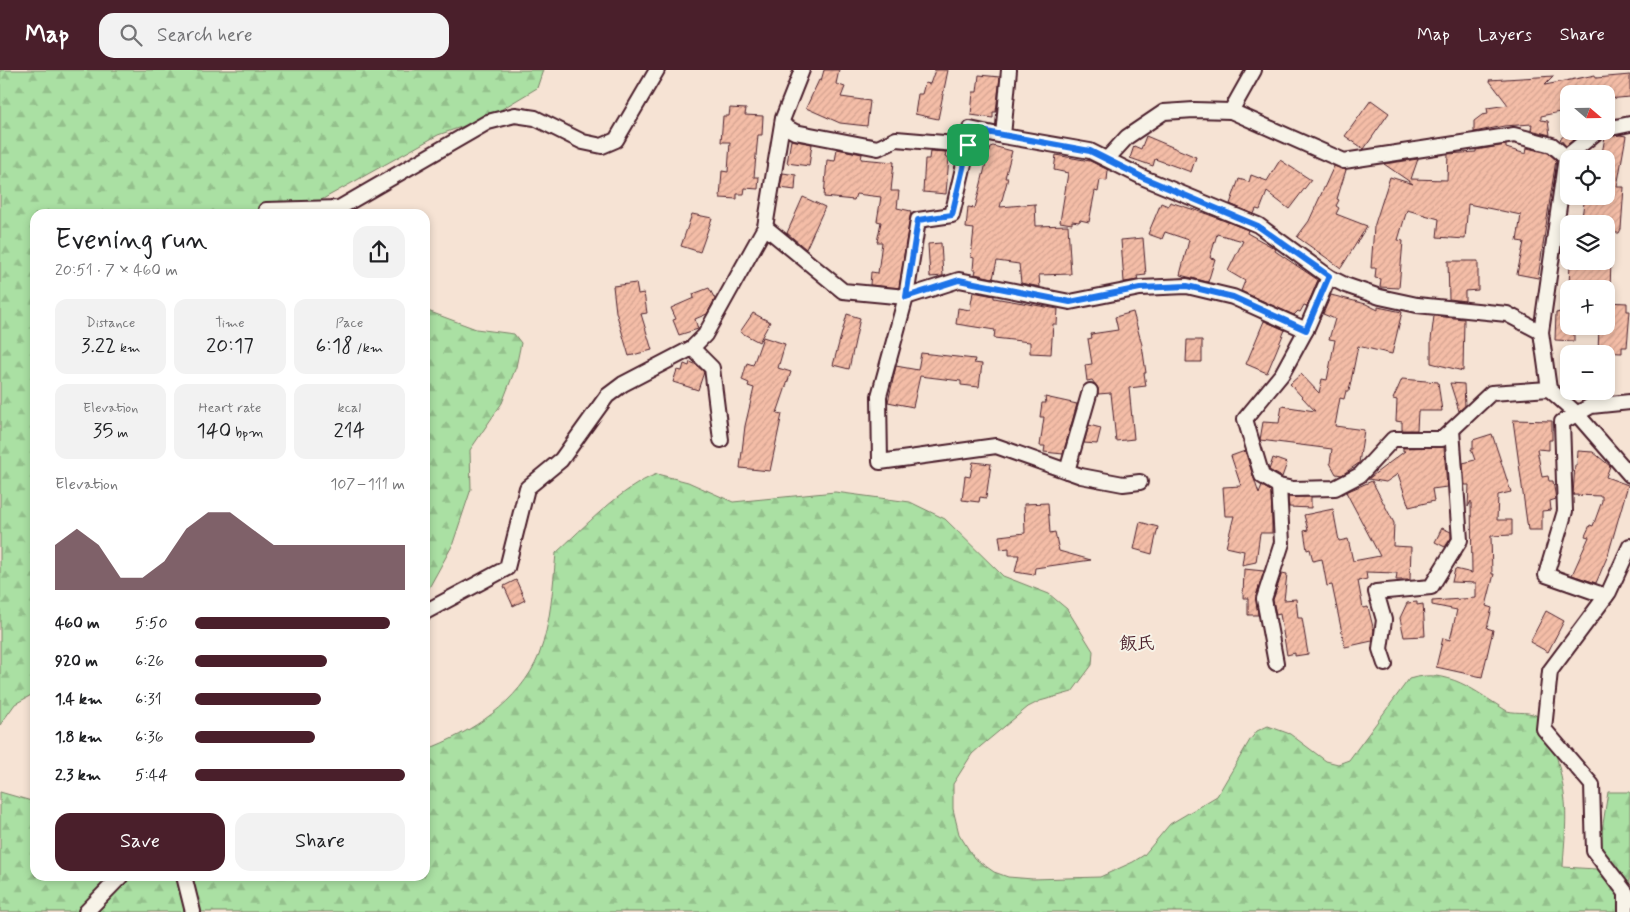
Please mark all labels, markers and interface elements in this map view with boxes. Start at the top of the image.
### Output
search box [99,13,449,58]
text: Map [25,20,69,51]
icon: search [117,21,145,49]
text: Search here [157,23,253,48]
text: Map [1417,23,1450,47]
text: Layers [1478,23,1532,47]
text: Share [1560,23,1605,47]
north arrow [1560,85,1615,140]
map controls [1560,85,1615,400]
pin [947,124,989,166]
icon: arrive [954,131,982,159]
button: locate [1560,150,1615,205]
button: layers [1560,215,1615,270]
text: Evening run [55,222,208,259]
button: share [353,226,405,278]
text: 20:51 · 7 × 460 m [55,260,178,281]
button: + [1560,280,1615,335]
text: Distance [86,314,135,332]
text: Time [215,314,245,332]
text: Pace [335,314,363,332]
text: 3.22 [81,332,116,360]
text: 20:17 [206,332,254,360]
text: 6:18 [316,332,353,360]
text: km [116,339,140,357]
text: /km [353,339,383,357]
button: − [1560,345,1615,400]
text: Elevation [83,399,138,417]
text: Heart rate [199,399,261,417]
text: kcal [338,399,361,417]
text: 35 [93,417,114,445]
text: 140 [197,417,231,445]
text: 214 [333,417,365,445]
text: m [114,424,128,442]
text: bpm [231,424,263,442]
text: Elevation [55,474,118,495]
text: 107–111 m [330,474,405,495]
text: 460 m [55,613,100,634]
text: 5:50 [135,613,168,634]
district label: 飯氏 [1119,632,1155,656]
text: 920 m [55,651,98,672]
text: 6:26 [135,651,164,672]
text: 1.4 km [55,689,102,710]
text: 6:31 [135,689,162,710]
text: 1.8 km [55,727,102,748]
text: 6:36 [135,727,164,748]
text: 2.3 km [55,765,101,786]
text: 5:44 [135,765,168,786]
button: Save [55,813,225,871]
button: Share [235,813,405,871]

